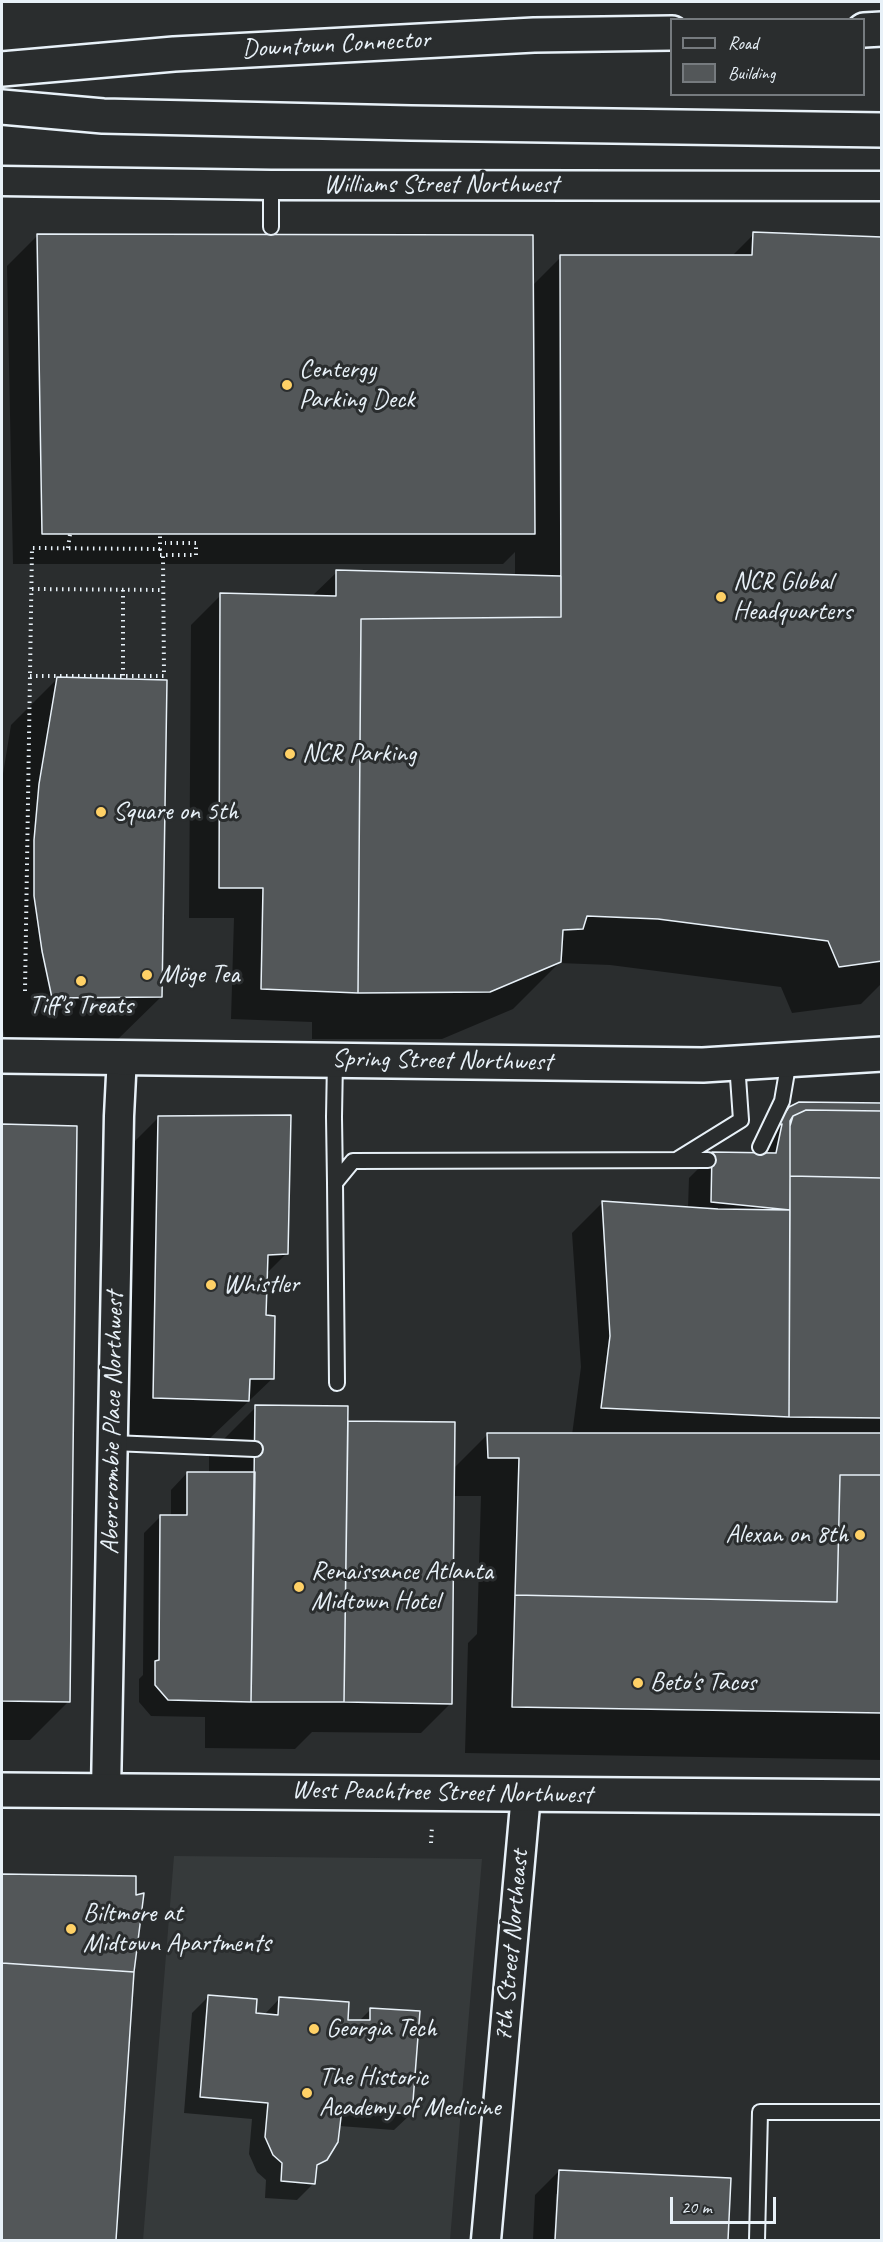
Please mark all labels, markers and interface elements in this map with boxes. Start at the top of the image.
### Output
legend [670,18,865,96]
street label: Downtown Connector [241,24,431,66]
text: Road [728,32,758,54]
text: Building [728,62,775,84]
street label: Williams Street Northwest [323,169,559,201]
place label: Centergy Parking Deck [299,354,415,416]
marker: Centergy Parking Deck [280,378,294,392]
place label: NCR Global Headquarters [733,566,852,628]
marker: NCR Global Headquarters [714,590,728,604]
place label: NCR Parking [302,738,416,770]
marker: NCR Parking [283,747,297,761]
place label: Square on 5th [113,796,238,828]
marker: Square on 5th [94,805,108,819]
place label: Möge Tea [159,959,239,991]
marker: Möge Tea [140,968,154,982]
marker: Tiff's Treats [74,974,88,988]
place label: Tiff's Treats [29,990,133,1022]
street label: Spring Street Northwest [331,1043,553,1079]
place label: Whistler [223,1269,299,1301]
marker: Whistler [204,1278,218,1292]
street label: Abercrombie Place Northwest [95,1291,131,1555]
place label: Alexan on 8th [725,1519,848,1551]
marker: Alexan on 8th [853,1528,867,1542]
place label: Renaissance Atlanta Midtown Hotel [311,1556,493,1618]
marker: Renaissance Atlanta Midtown Hotel [292,1580,306,1594]
place label: Beto's Tacos [650,1667,756,1699]
marker: Beto's Tacos [631,1676,645,1690]
street label: West Peachtree Street Northwest [291,1775,593,1811]
street label: 7th Street Northeast [488,1849,536,2043]
place label: Biltmore at Midtown Apartments [83,1898,271,1960]
marker: Biltmore at Midtown Apartments [64,1922,78,1936]
place label: Georgia Tech [326,2013,436,2045]
marker: Georgia Tech [307,2022,321,2036]
place label: The Historic Academy of Medicine [319,2062,500,2124]
marker: The Historic Academy of Medicine [300,2086,314,2100]
scale bar [673,2185,780,2223]
text: 20 m [681,2196,712,2218]

